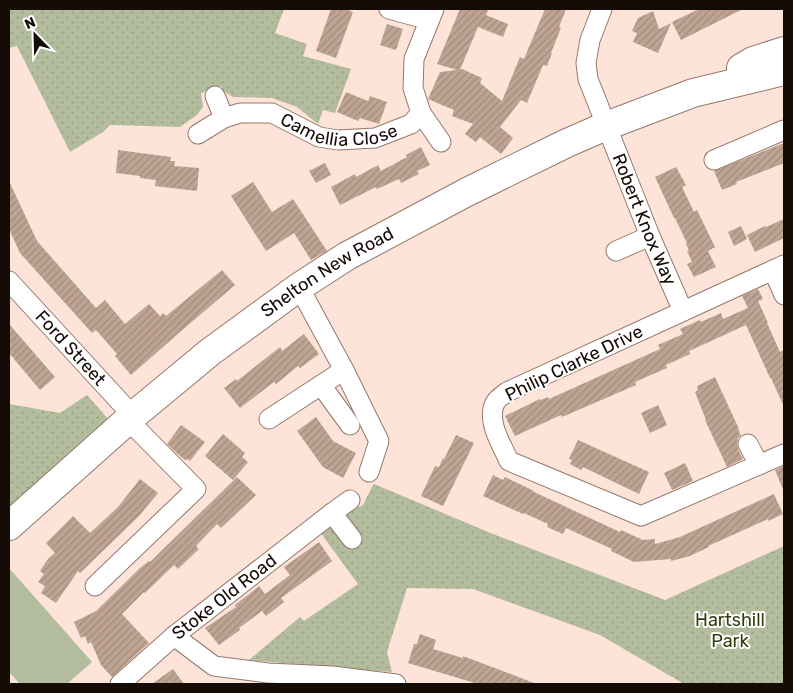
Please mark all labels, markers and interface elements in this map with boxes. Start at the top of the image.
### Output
north arrow [10,10,60,60]
text: N [22,14,38,33]
street label: Camellia Close [277,108,401,151]
street label: Robert Knox Way [608,150,681,289]
street label: Shelton New Road [257,222,397,322]
street label: Ford Street [30,306,111,390]
street label: Philip Clarke Drive [502,320,646,406]
street label: Stoke Old Road [168,549,281,644]
park label: Hartshill Park [695,609,765,652]

